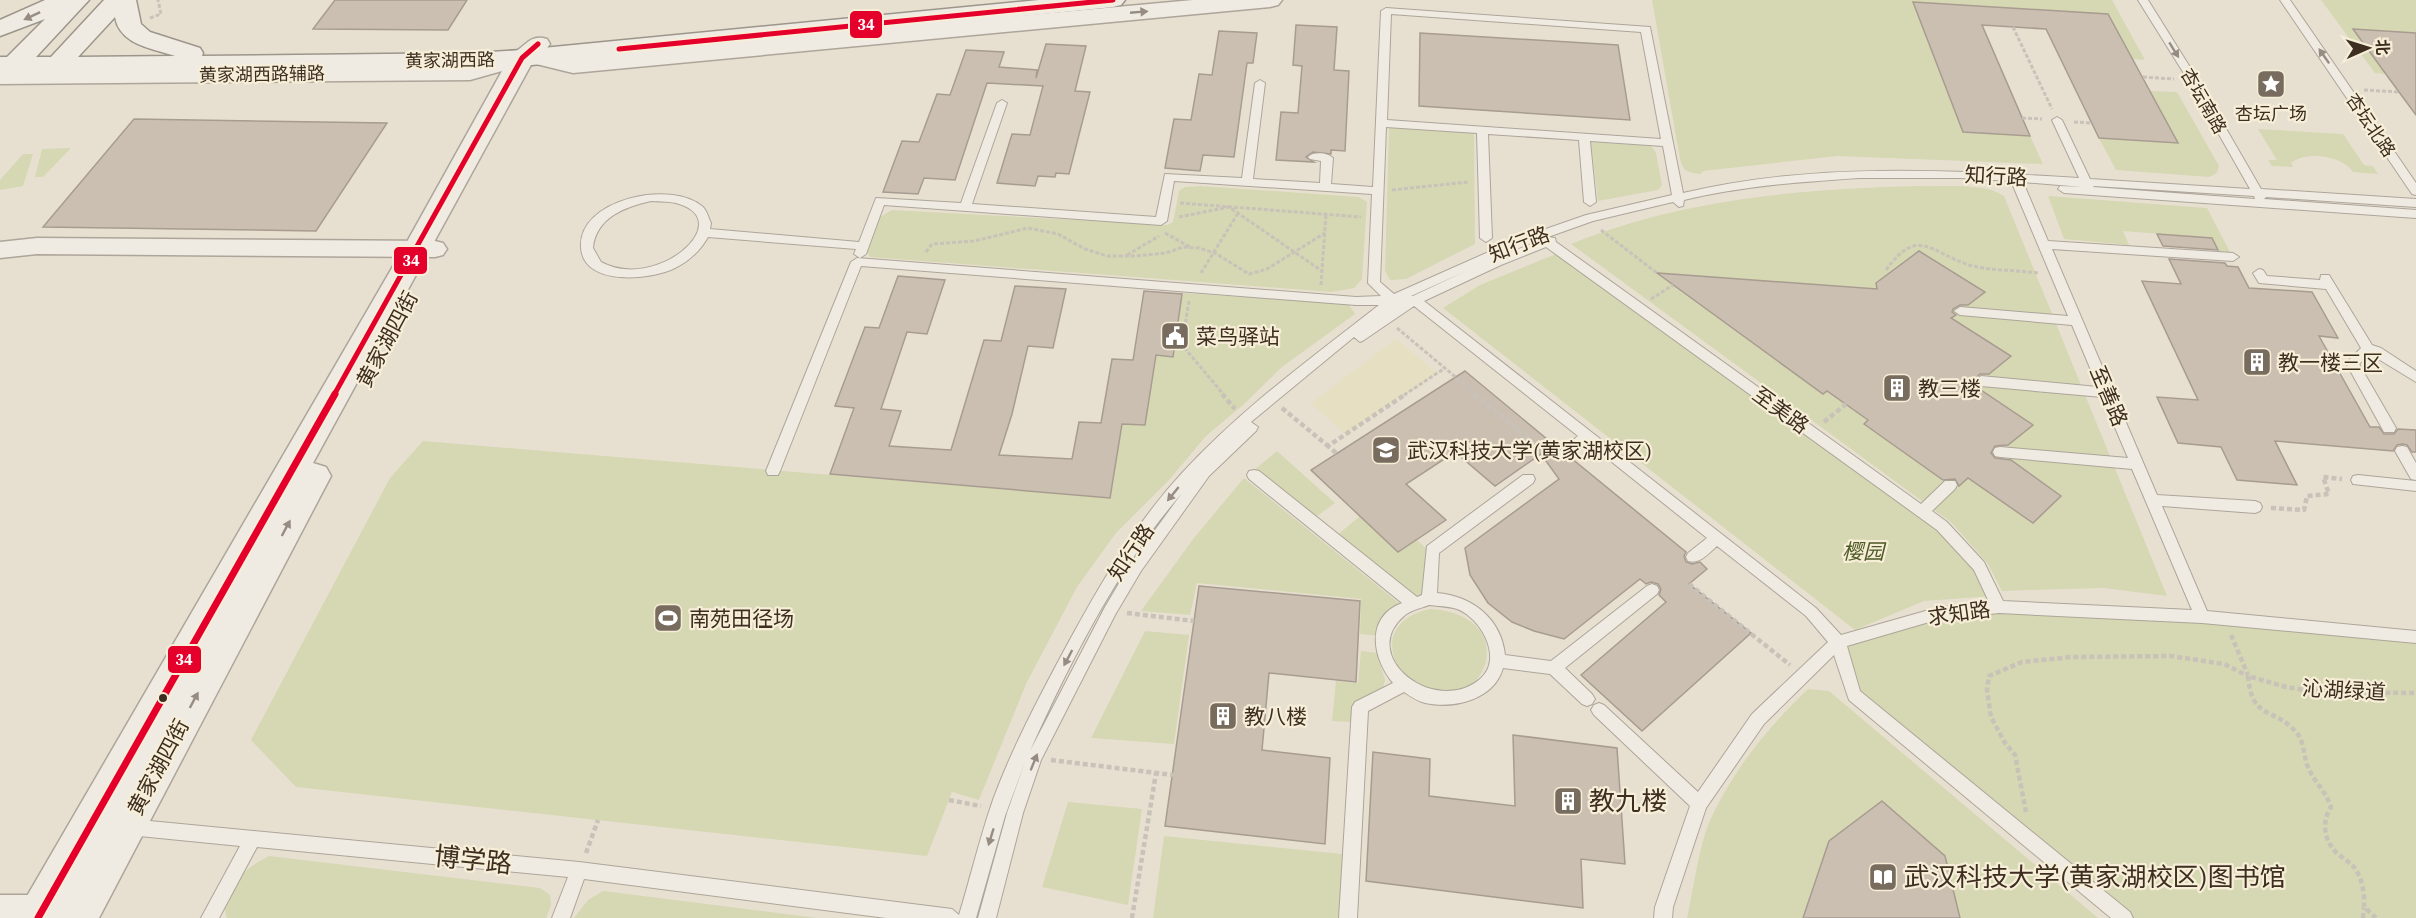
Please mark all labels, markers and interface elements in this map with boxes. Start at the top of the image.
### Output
one-way arrow [1130,7,1149,17]
line badge: 34 [849,10,883,39]
one-way arrow [24,12,41,21]
text: 34 [857,13,875,35]
north arrow [2338,18,2398,78]
text: 北 [2372,39,2394,56]
one-way arrow [2168,42,2179,58]
street label: 黄家湖西路 [405,47,495,73]
one-way arrow [2318,49,2330,65]
street label: 黄家湖西路辅路 [199,60,325,88]
street label: 杏坛南路 [2175,64,2233,138]
place icon: 杏坛广场 [2255,68,2287,100]
street label: 杏坛北路 [2341,88,2401,162]
place label: 杏坛广场 [2235,101,2307,126]
street label: 知行路 [1964,160,2028,192]
street label: 知行路 [1484,219,1554,269]
line badge: 34 [393,246,428,275]
text: 34 [402,249,420,271]
street label: 黄家湖四街 [350,286,424,392]
public building icon: 菜鸟驿站 [1159,320,1191,352]
place label: 菜鸟驿站 [1196,322,1280,351]
building icon: 教一楼三区 [2241,346,2273,378]
place label: 教一楼三区 [2278,348,2383,377]
street label: 至善路 [2083,361,2135,431]
building icon: 教三楼 [1881,372,1913,404]
place label: 教三楼 [1918,374,1981,403]
street label: 至美路 [1747,380,1815,440]
school or university icon: 武汉科技大学(黄家湖校区) [1370,434,1402,466]
place label: 武汉科技大学(黄家湖校区) [1407,436,1652,465]
one-way arrow [1167,487,1179,502]
street label: 知行路 [1101,518,1161,586]
one-way arrow [281,519,291,536]
park label: 樱园 [1842,537,1887,566]
street label: 求知路 [1926,594,1992,632]
sports icon: 南苑田径场 [652,602,684,634]
place label: 南苑田径场 [689,604,794,633]
line badge: 34 [167,645,202,674]
text: 34 [175,648,193,670]
one-way arrow [1063,650,1072,667]
street label: 沁湖绿道 [2301,673,2387,707]
one-way arrow [189,691,199,708]
unlabelled marker [157,692,169,704]
building icon: 教八楼 [1207,700,1239,732]
place label: 教八楼 [1244,702,1307,731]
street label: 黄家湖四街 [121,714,195,820]
one-way arrow [1029,752,1039,770]
place label: 教九楼 [1589,783,1667,819]
building icon: 教九楼 [1552,785,1584,817]
one-way arrow [986,828,995,846]
street label: 博学路 [432,838,514,882]
place label: 武汉科技大学(黄家湖校区)图书馆 [1904,859,2286,895]
library icon: 武汉科技大学(黄家湖校区)图书馆 [1867,861,1899,893]

